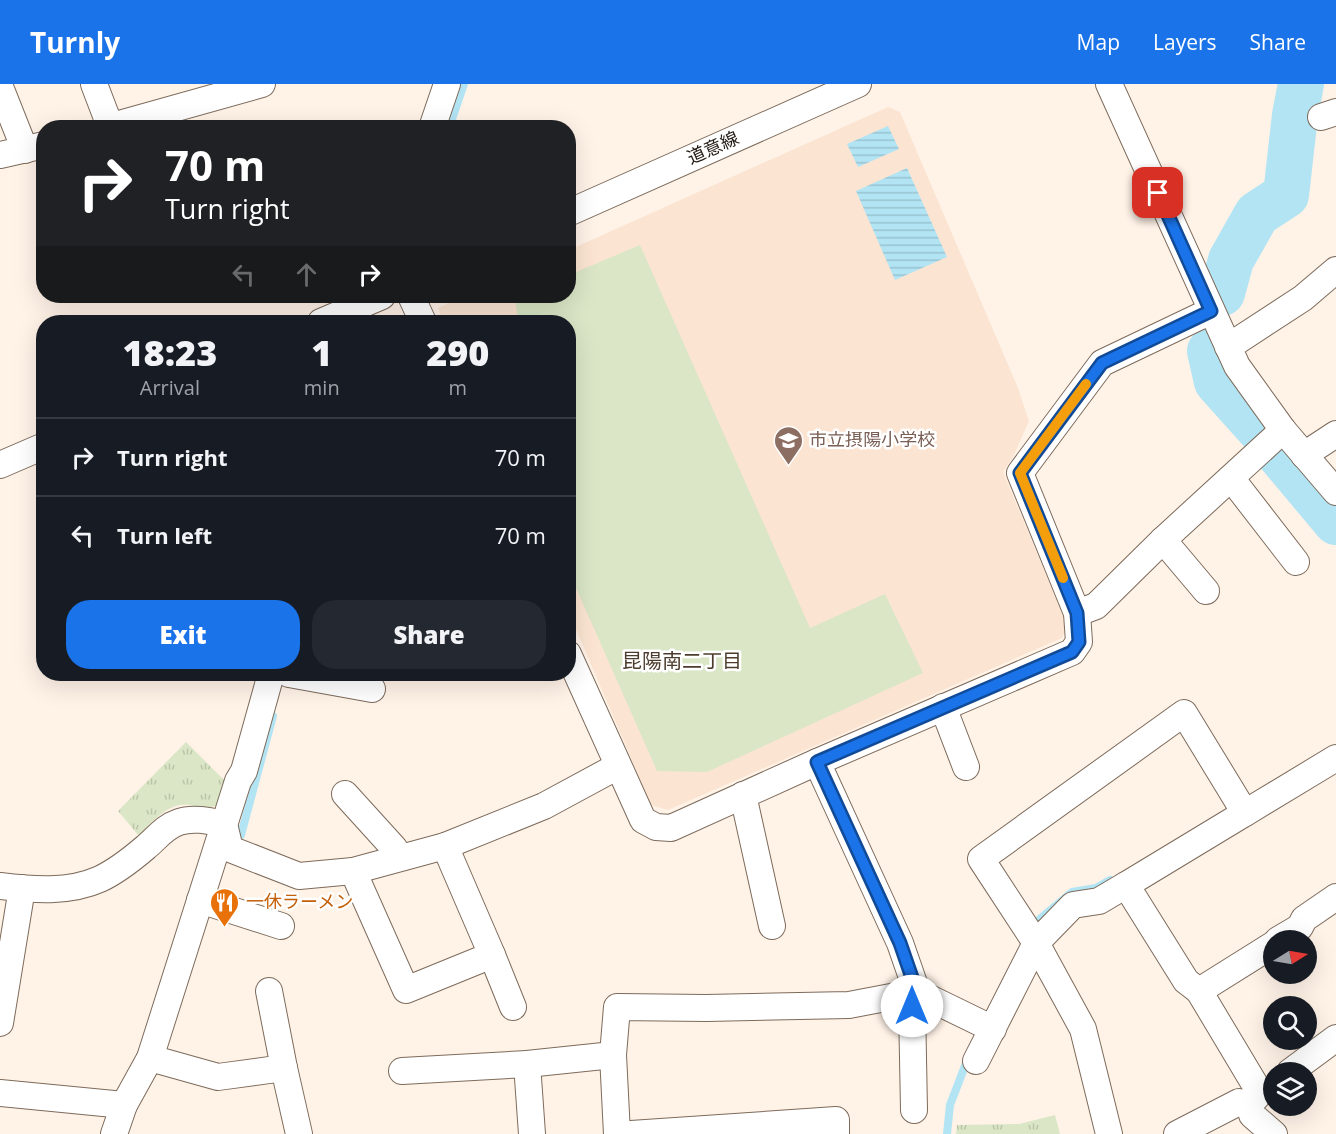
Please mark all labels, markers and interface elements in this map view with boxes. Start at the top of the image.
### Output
text: Turnly [30,23,120,61]
text: Map [1077,28,1120,56]
text: Layers [1153,28,1217,56]
text: Share [1250,28,1306,56]
street label: 道意線 [683,125,742,169]
text: 70 m [165,136,265,193]
icon: right [66,144,144,222]
pin [1132,167,1183,218]
icon: arrive [1141,176,1174,209]
text: Turn right [165,190,290,227]
icon: left [227,258,260,291]
icon: ahead [290,258,323,291]
icon: right [353,258,386,291]
text: 18:23 [123,328,217,377]
text: 1 [311,328,332,377]
text: 290 [426,328,489,377]
text: Arrival [140,374,200,401]
text: min [304,374,340,401]
text: m [449,374,467,401]
school or university icon: 市立摂陽小学校 [772,424,804,466]
place label: 市立摂陽小学校 [809,427,935,451]
icon: right [66,441,99,474]
text: Turn right [117,442,228,472]
text: 70 m [495,442,546,472]
icon: left [66,519,99,552]
text: Turn left [117,520,212,550]
text: 70 m [495,520,546,550]
button: Exit [66,600,300,669]
button: Share [312,600,546,669]
district label: 昆陽南二丁目 [622,647,742,674]
restaurant icon: 一休ラーメン [209,886,241,928]
place label: 一休ラーメン [246,889,353,913]
north arrow [1263,930,1317,984]
map controls [1263,930,1317,1116]
position arrow [880,974,944,1038]
button: search [1263,996,1317,1050]
button: layers [1263,1062,1317,1116]

